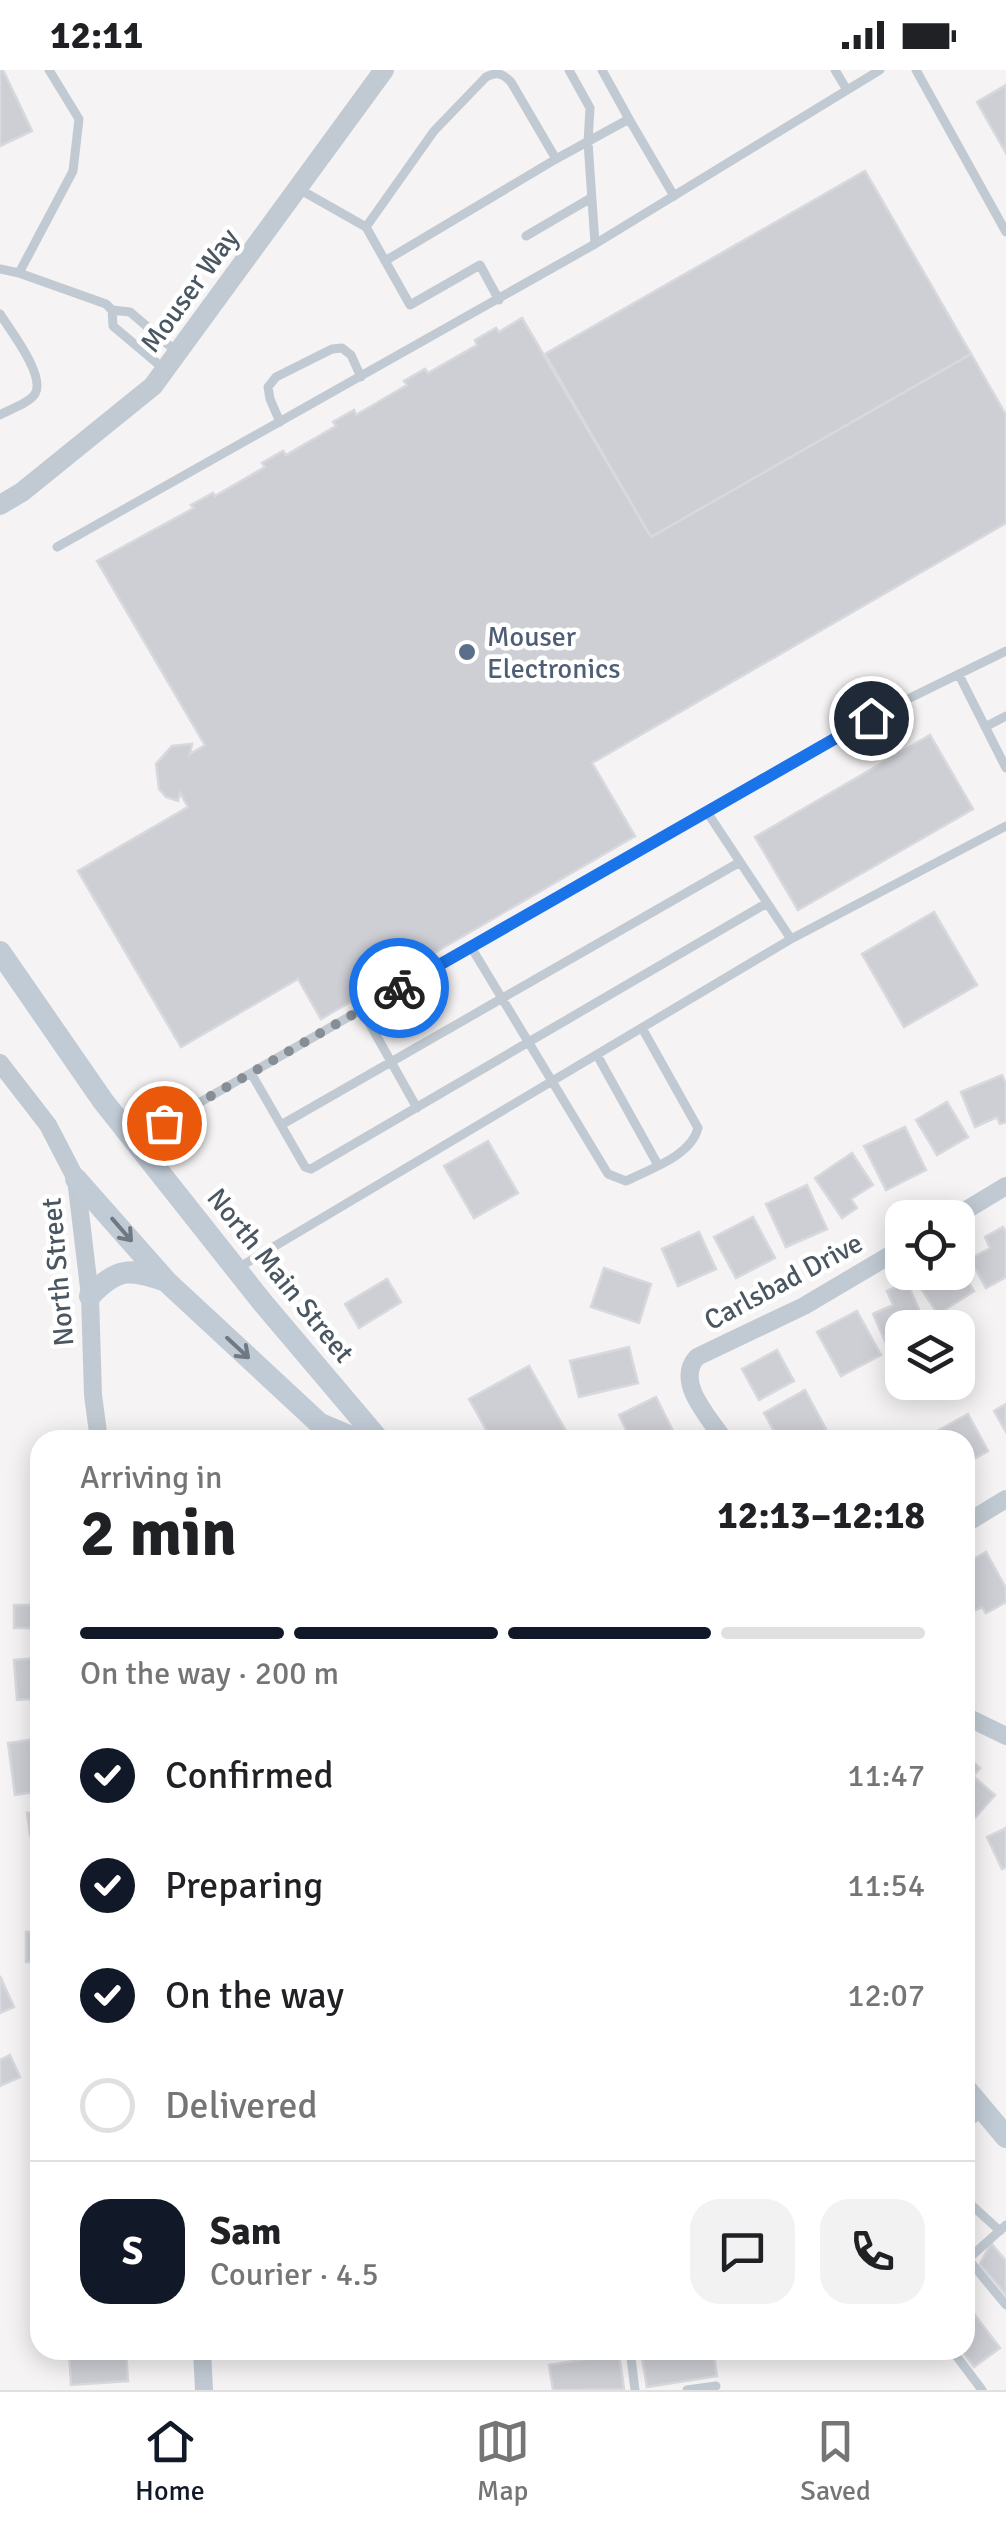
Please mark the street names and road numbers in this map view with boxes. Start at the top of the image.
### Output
street label: Mouser Way [133,222,246,359]
street label: North Main Street [200,1182,361,1370]
street label: North Street [35,1196,81,1347]
street label: Carlsbad Drive [699,1226,868,1338]

